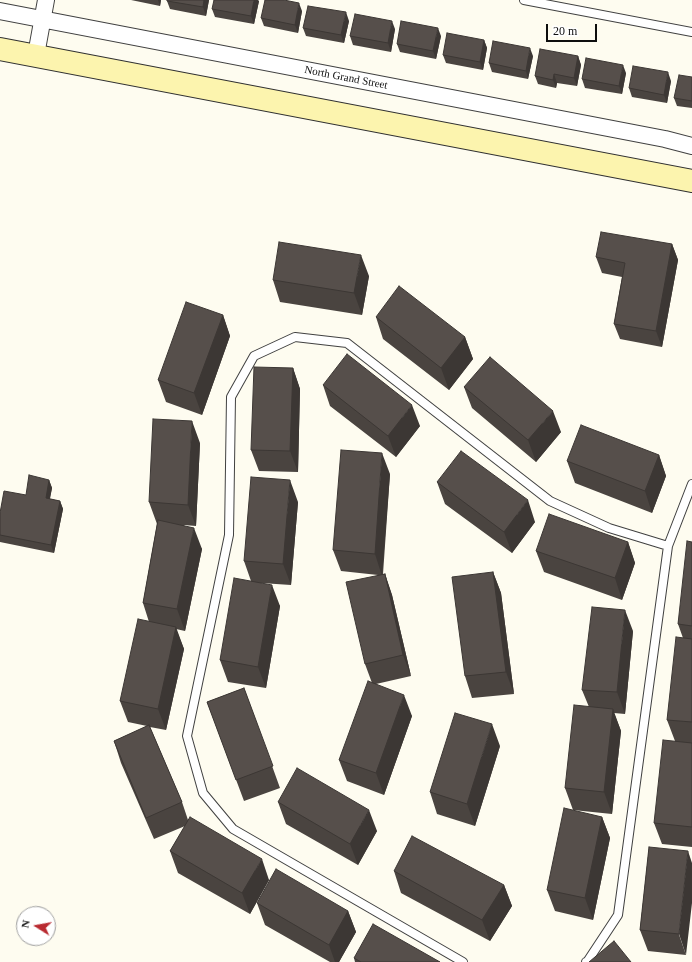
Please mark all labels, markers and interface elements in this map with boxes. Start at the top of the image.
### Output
scale bar [548,16,599,42]
text: 20 m [553,24,577,38]
street label: North Grand Street [303,63,389,93]
north arrow [16,906,56,946]
text: N [19,919,32,929]

